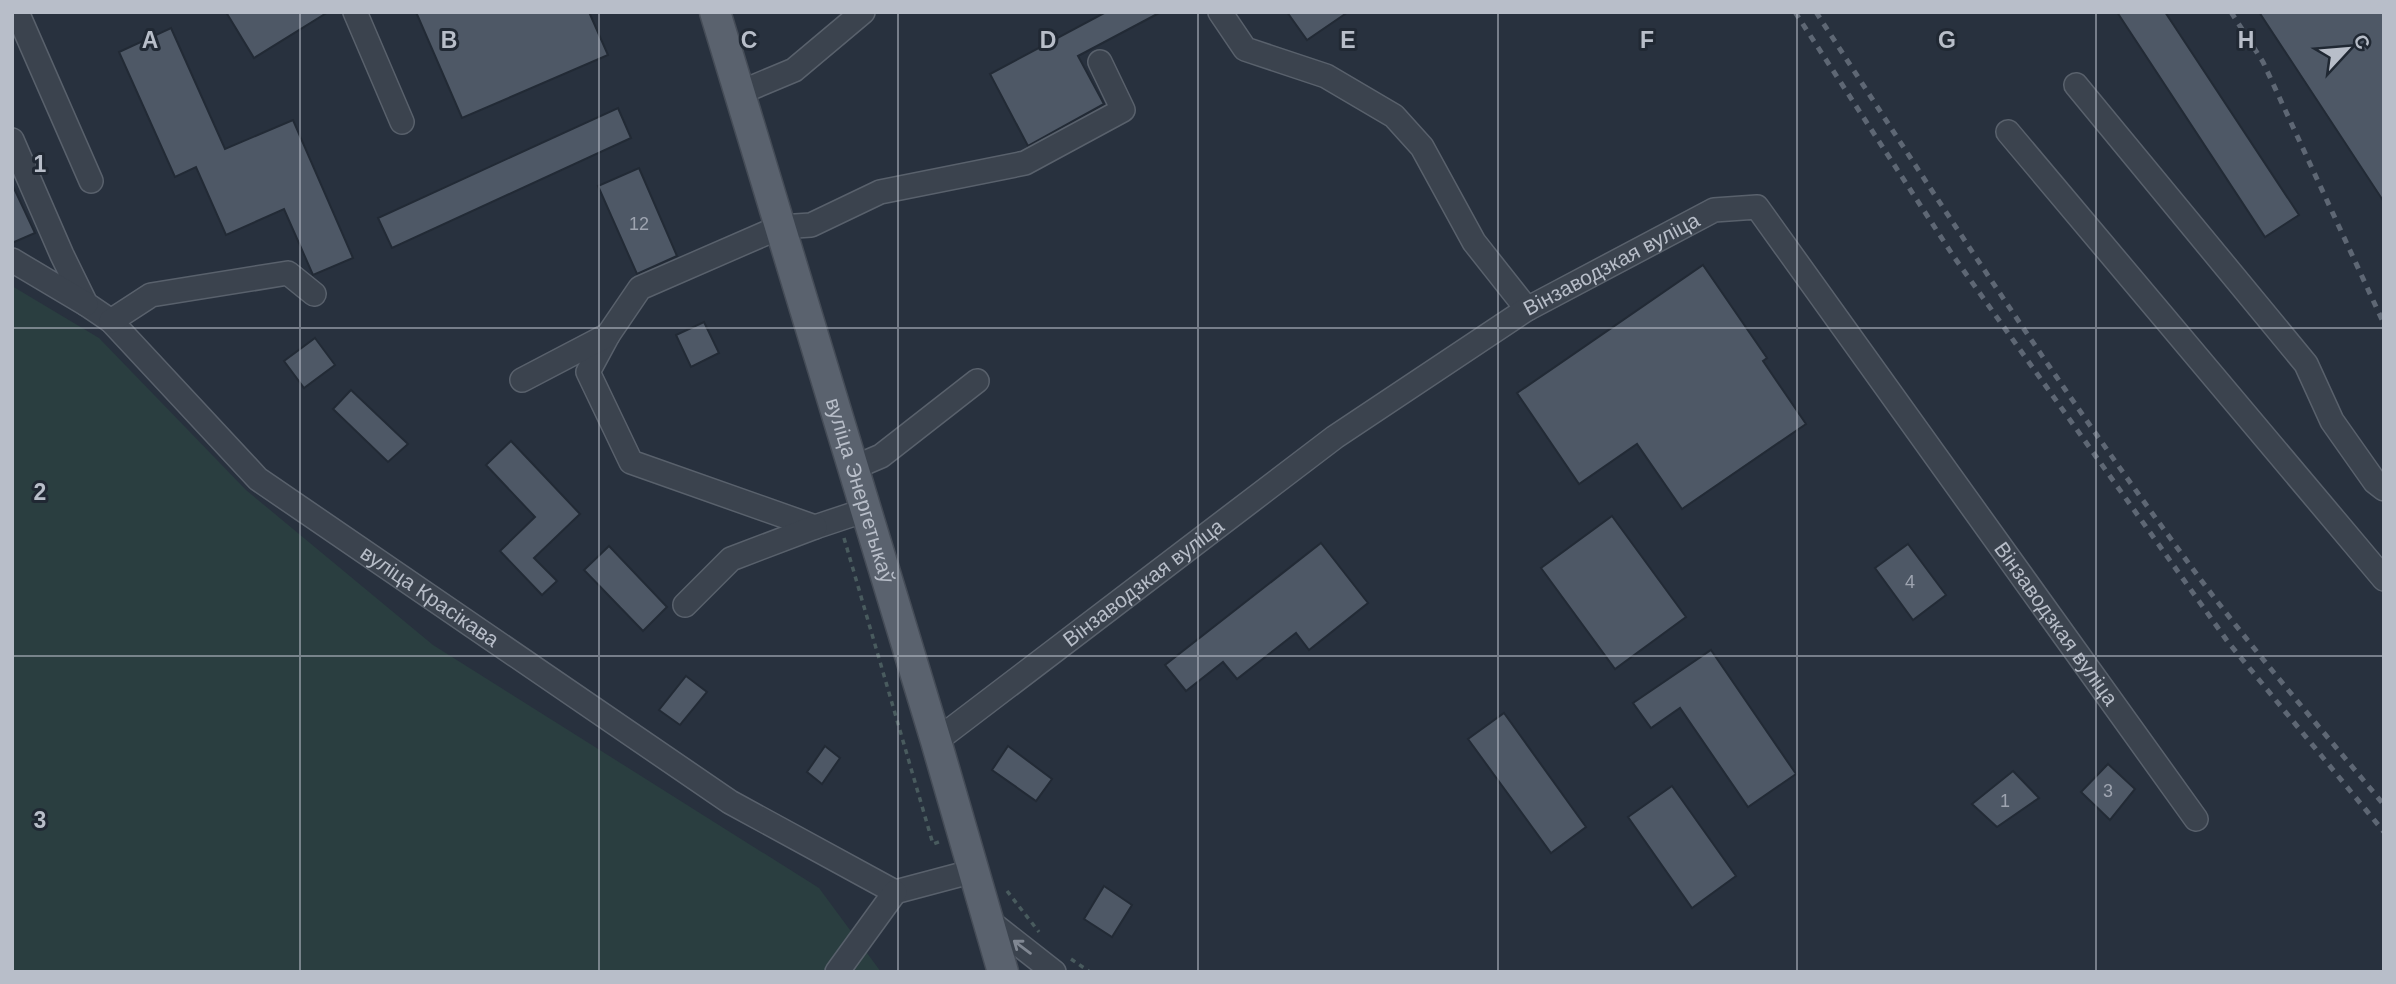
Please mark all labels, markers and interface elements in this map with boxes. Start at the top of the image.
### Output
north arrow [2312,14,2382,84]
text: A [142,27,158,53]
text: B [441,27,457,53]
text: C [741,27,757,53]
text: D [1040,27,1056,53]
text: E [1340,27,1356,53]
text: F [1640,27,1654,53]
text: G [1938,27,1956,53]
text: H [2238,27,2254,53]
text: С [2349,31,2374,53]
text: 1 [34,151,47,177]
street label: Вінзаводзкая вуліца [1519,208,1703,320]
house number: 12 [629,214,649,234]
street label: вуліца Энергетыкаў [822,395,900,586]
text: 2 [34,479,46,505]
street label: Вінзаводзкая вуліца [1059,514,1228,651]
street label: Вінзаводзкая вуліца [1990,537,2123,710]
street label: вуліца Красікава [357,541,504,651]
house number: 4 [1905,572,1915,592]
house number: 3 [2103,781,2113,801]
house number: 1 [2000,791,2010,811]
text: 3 [34,807,46,833]
one-way arrow [1013,939,1031,954]

